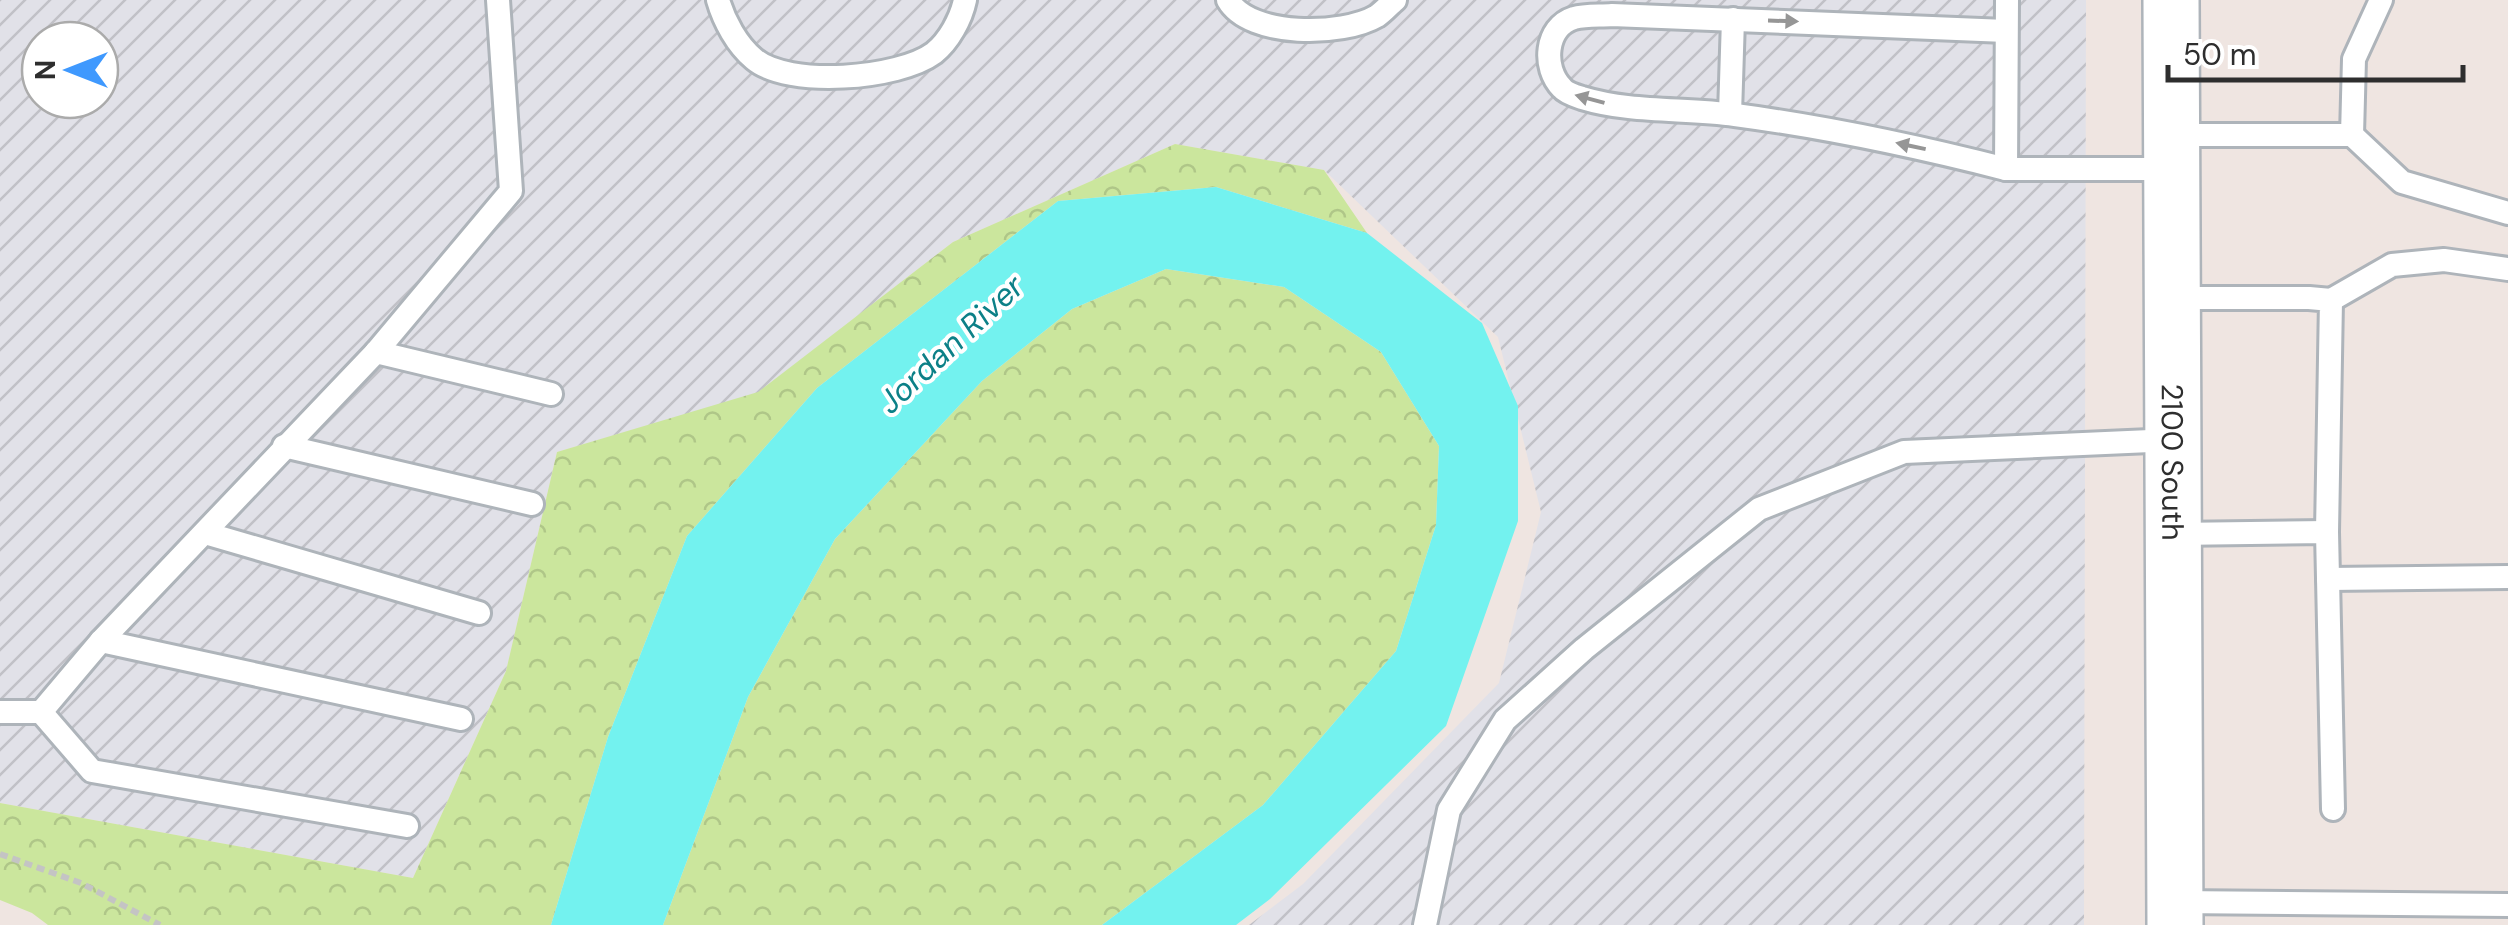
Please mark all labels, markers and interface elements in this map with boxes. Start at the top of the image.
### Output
one-way arrow [1768,13,1800,29]
north arrow [20,20,120,120]
scale bar [2168,20,2463,82]
text: 50 m [2183,35,2257,74]
text: N [27,60,64,80]
one-way arrow [1574,91,1605,106]
one-way arrow [1895,137,1926,153]
water label: Jordan River [869,265,1034,422]
street label: 2100 South [2153,383,2193,541]

